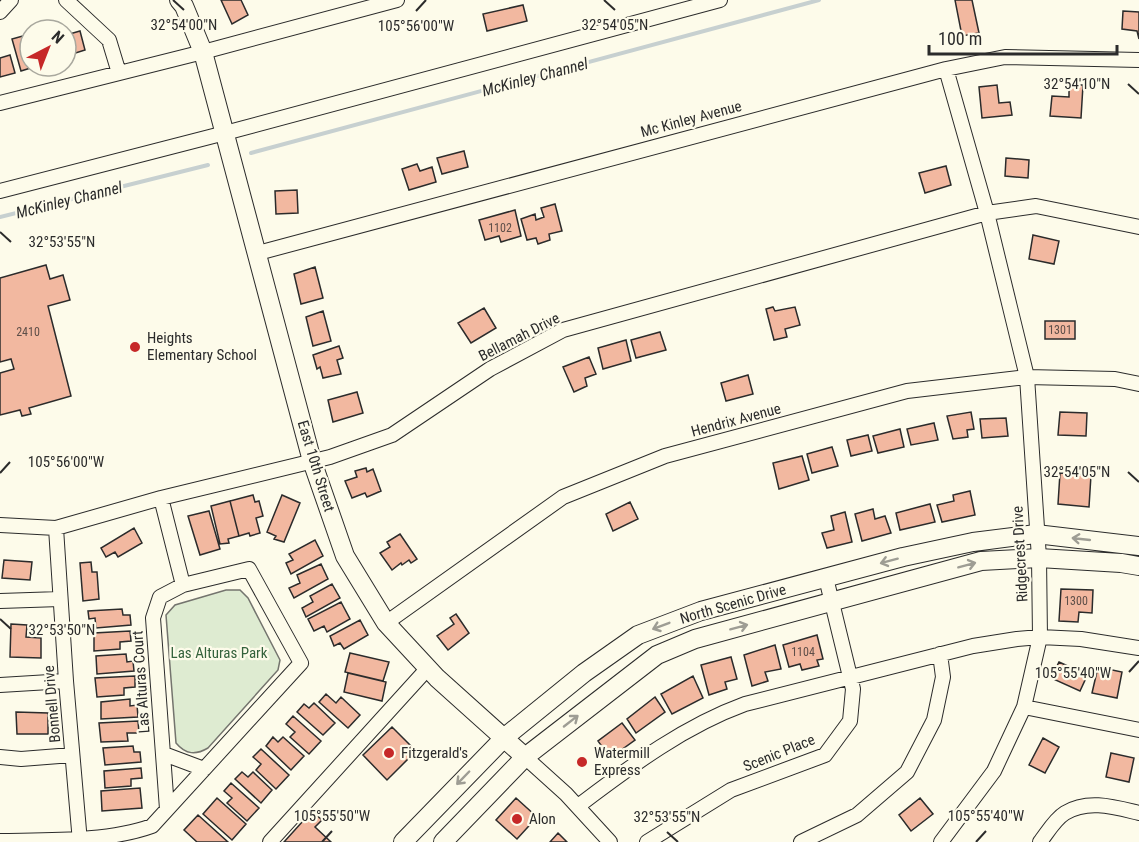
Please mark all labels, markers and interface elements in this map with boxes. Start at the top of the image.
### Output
text: 32°54'00"N [151,16,217,34]
text: 32°54'05"N [582,16,648,34]
text: 105°56'00"W [378,17,455,35]
north arrow [18,18,78,78]
scale bar [929,18,1116,56]
text: N [48,27,68,48]
text: 100 m [938,28,982,49]
water label: McKinley Channel [480,54,590,100]
text: 32°54'10"N [1044,75,1110,93]
street label: Mc Kinley Avenue [639,97,743,141]
water label: McKinley Channel [14,178,125,222]
house number: 1102 [488,221,512,235]
text: 32°53'55"N [29,233,95,251]
street label: Bellamah Drive [476,309,562,365]
house number: 1301 [1048,323,1072,337]
house number: 2410 [16,325,40,339]
place label: Heights Elementary School [147,329,257,364]
marker: Heights Elementary School [128,340,142,354]
street label: Hendrix Avenue [689,399,783,441]
street label: East 10th Street [294,418,338,514]
text: 105°56'00"W [28,453,105,471]
text: 32°54'05"N [1044,463,1110,481]
street label: Ridgecrest Drive [1008,505,1032,603]
one-way arrow [1072,533,1091,544]
one-way arrow [880,556,899,567]
one-way arrow [958,558,977,570]
street label: North Scenic Drive [678,580,788,628]
house number: 1300 [1064,594,1088,608]
one-way arrow [729,620,748,632]
text: 32°53'50"N [29,621,95,639]
one-way arrow [652,622,671,633]
street label: Las Alturas Court [128,630,154,734]
park label: Las Alturas Park [171,644,268,662]
house number: 1104 [791,645,815,659]
text: 105°55'40"W [1035,664,1112,682]
street label: Bonnell Drive [40,665,64,743]
one-way arrow [563,715,579,728]
street label: Scenic Place [741,730,817,776]
place label: Fitzgerald's [401,744,468,762]
place label: Watermill Express [594,744,650,779]
marker: Fitzgerald's [382,746,396,760]
marker: Watermill Express [575,755,589,769]
one-way arrow [456,771,471,786]
text: 105°55'50"W [294,807,371,825]
text: 105°55'40"W [948,807,1025,825]
text: 32°53'55"N [634,808,700,826]
place label: Alon [529,810,556,828]
marker: Alon [510,812,524,826]

